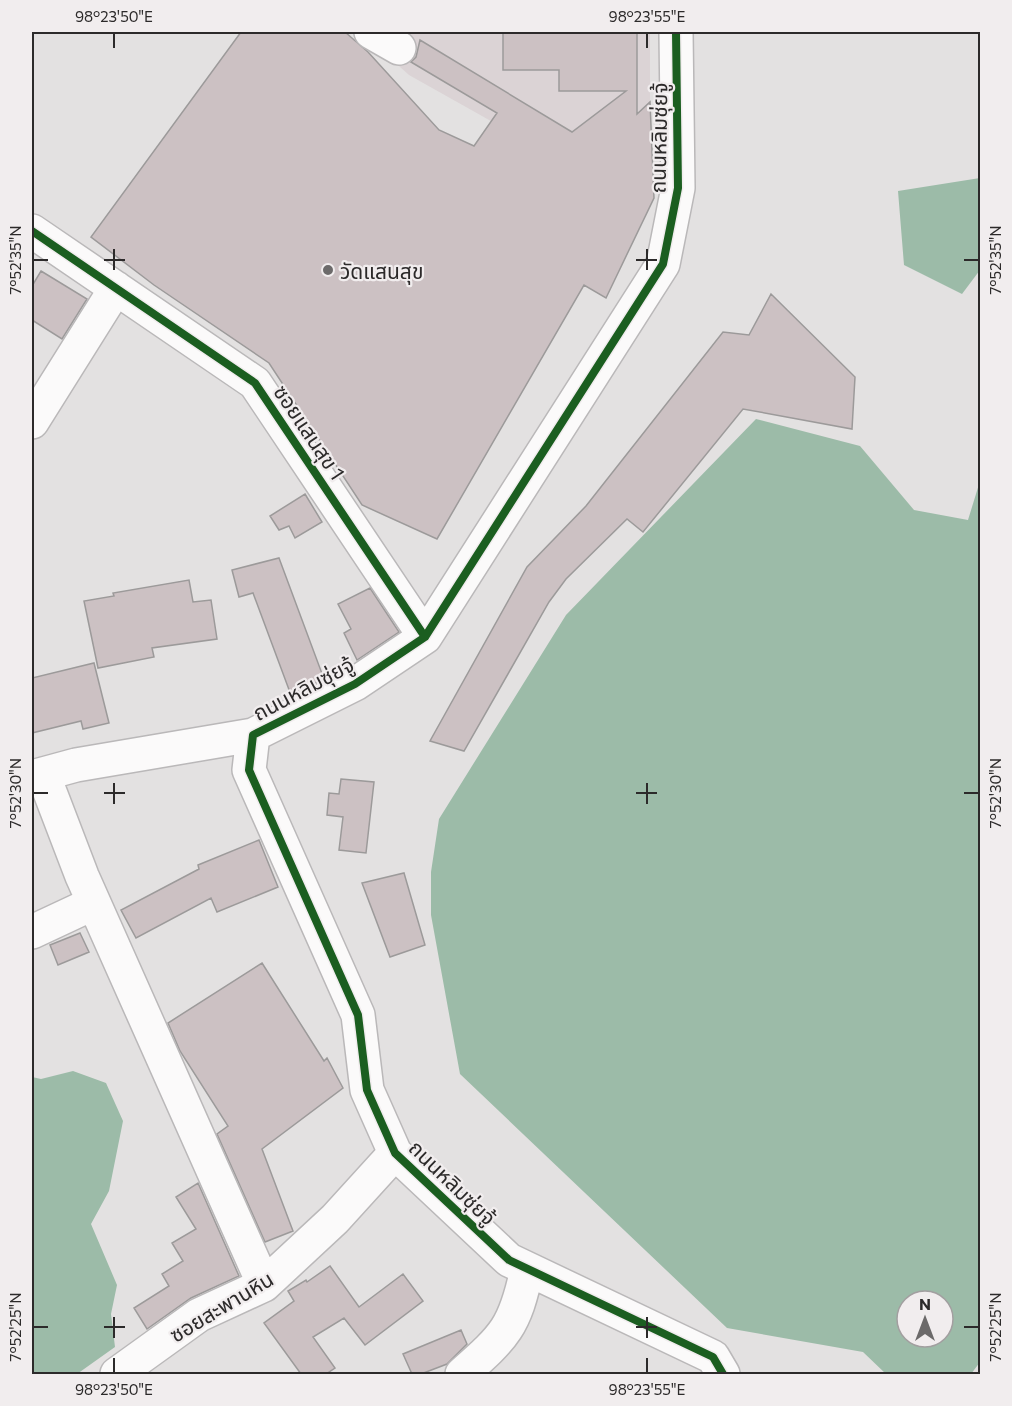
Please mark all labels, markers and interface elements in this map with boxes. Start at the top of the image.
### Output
text: 98°23'50"E [75,7,153,25]
text: 98°23'55"E [609,7,686,25]
street label: ถนนหลิมซุ่ยจู้ [645,82,673,194]
text: 7°52'35"N [6,225,24,295]
text: 7°52'35"N [986,225,1004,295]
place label: วัดแสนสุข [340,258,423,285]
marker: วัดแสนสุข [321,263,335,277]
street label: ซอยแสนสุข 1 [267,380,351,485]
street label: ถนนหลิมซุ่ยจู้ [248,651,359,727]
text: 7°52'30"N [6,758,24,828]
text: 7°52'30"N [986,758,1004,828]
street label: ถนนหลิมซุ่ยจู้ [403,1134,502,1231]
street label: ซอยสะพานหิน [165,1265,277,1347]
north arrow [895,1289,955,1349]
text: 7°52'25"N [6,1293,24,1361]
text: 7°52'25"N [986,1293,1004,1361]
text: N [919,1294,931,1313]
text: 98°23'50"E [75,1380,153,1398]
text: 98°23'55"E [609,1380,686,1398]

